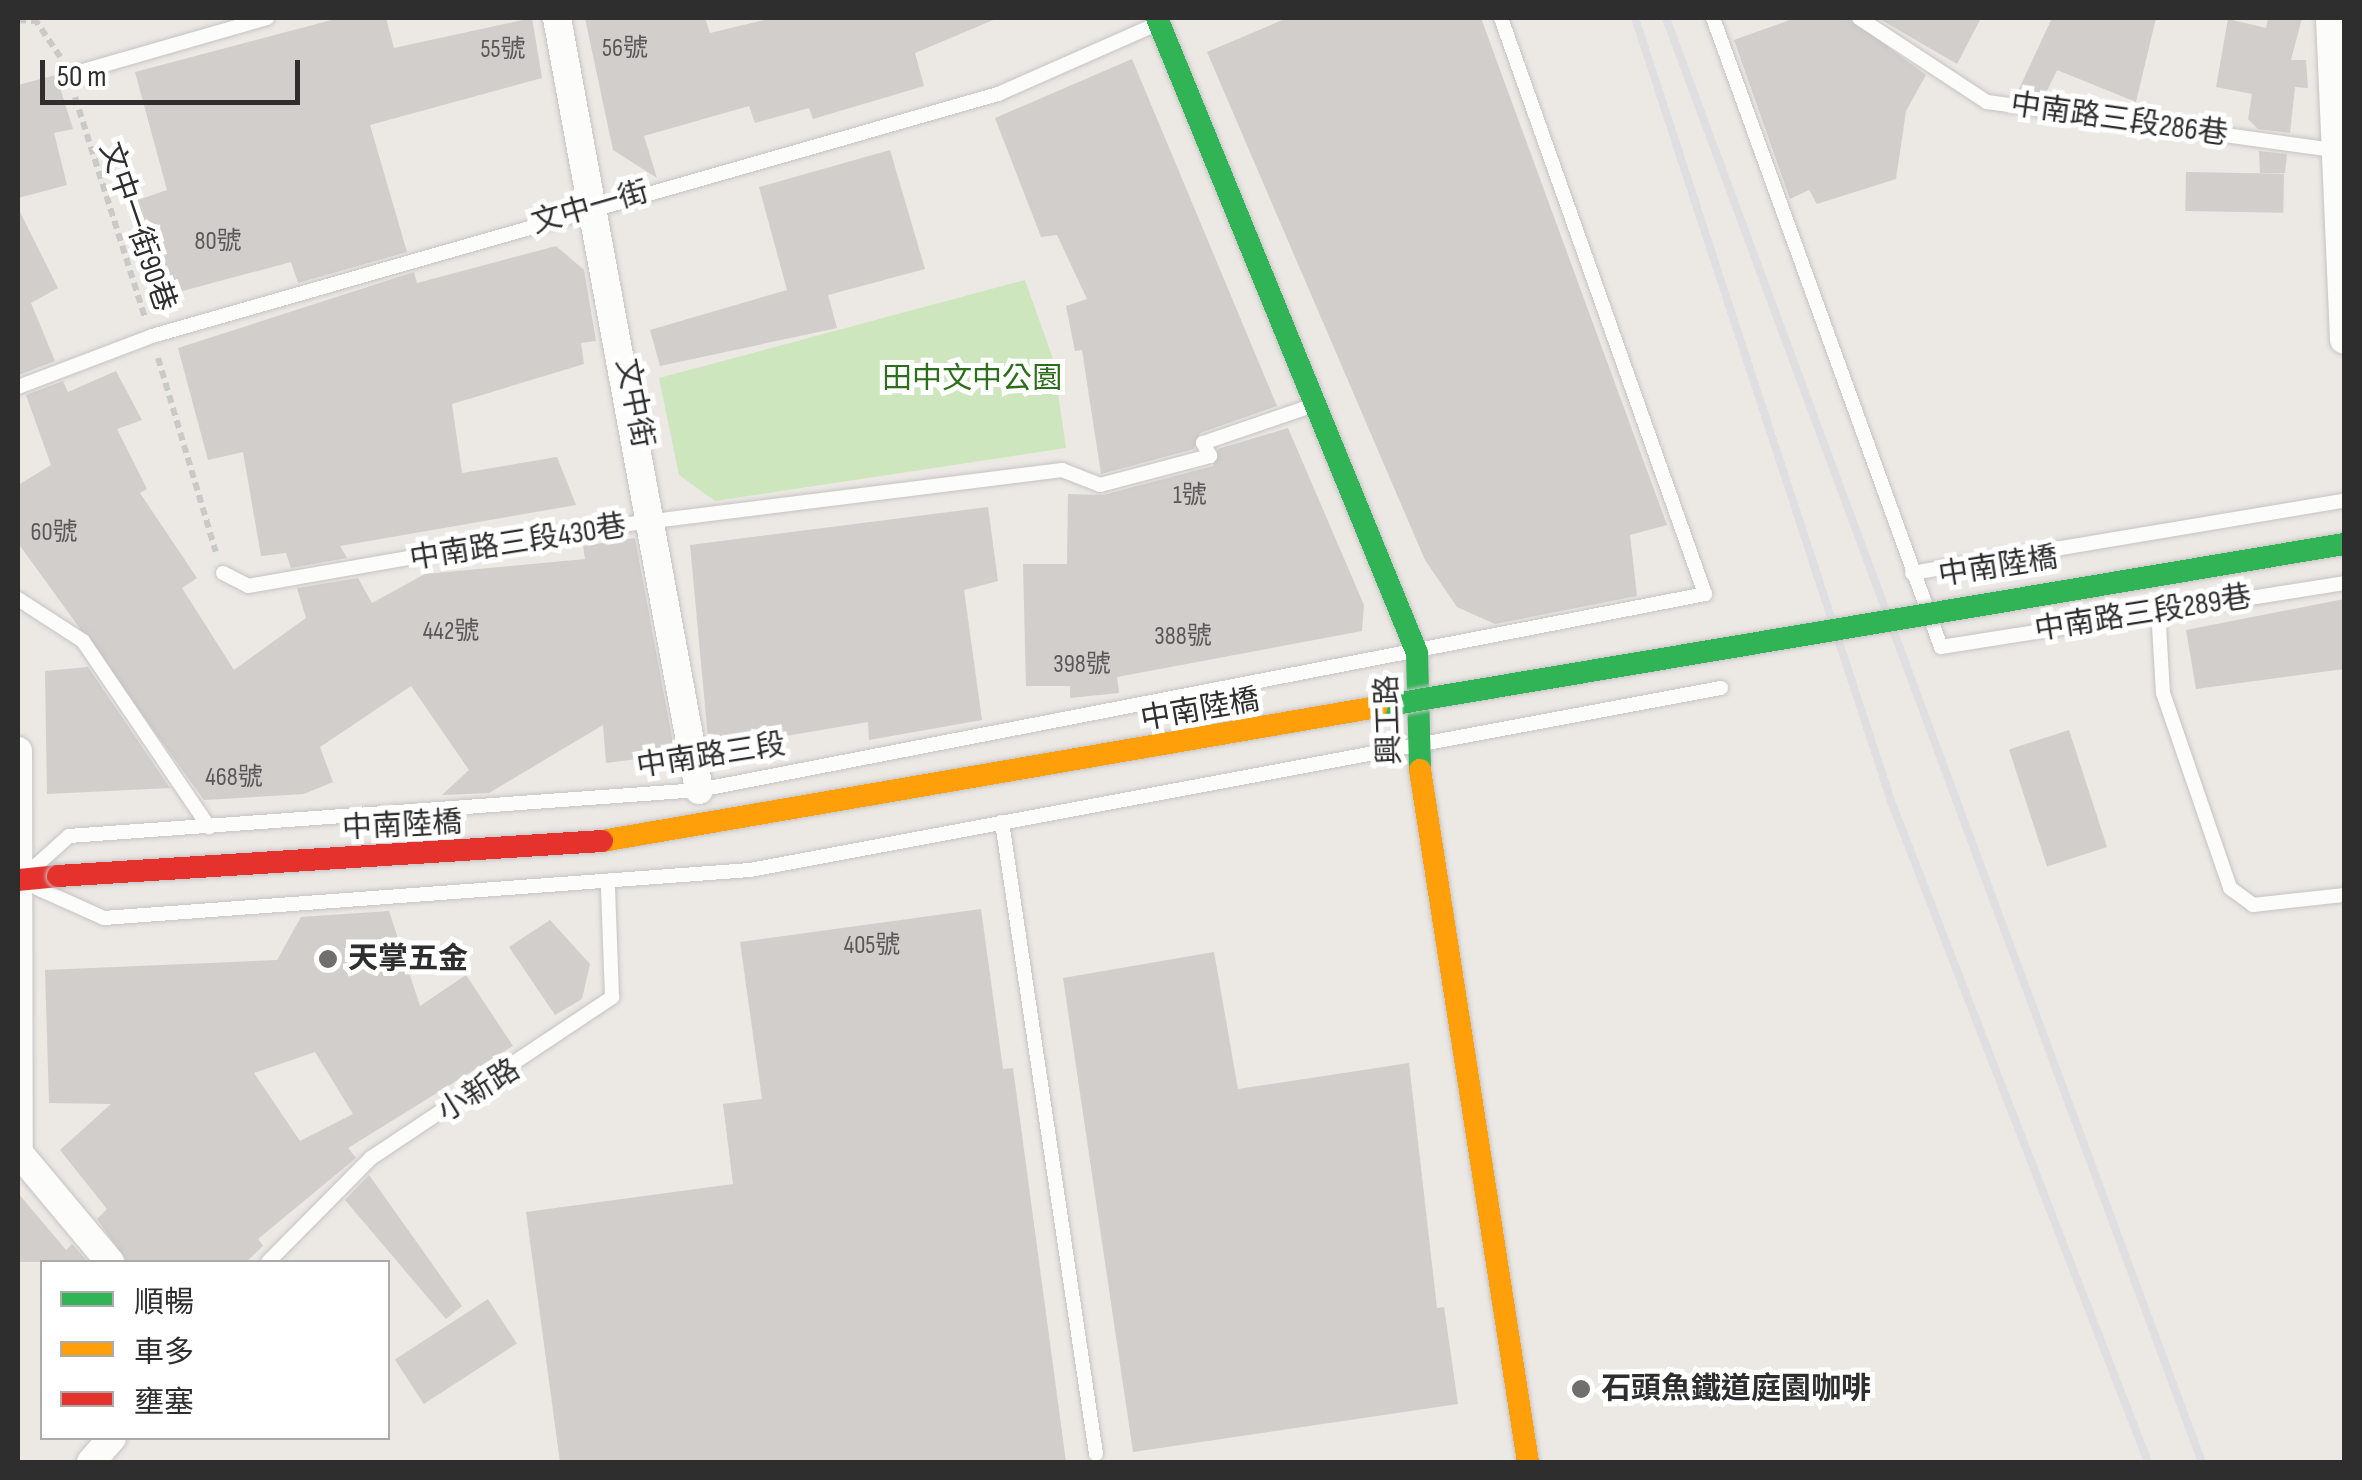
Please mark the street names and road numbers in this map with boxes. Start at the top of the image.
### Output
street label: 中南路三段286巷 [2008,87,2230,153]
street label: 文中一街90巷 [91,138,183,316]
street label: 文中一街 [527,174,653,242]
street label: 文中街 [608,355,660,451]
street label: 中南路三段430巷 [407,508,629,578]
street label: 中南陸橋 [1936,540,2060,594]
street label: 中南路三段289巷 [2032,579,2254,649]
street label: 興工路 [1369,674,1409,766]
street label: 中南陸橋 [1138,682,1262,738]
street label: 中南路三段 [634,726,788,786]
street label: 中南陸橋 [341,805,463,847]
street label: 小新路 [431,1052,527,1130]

